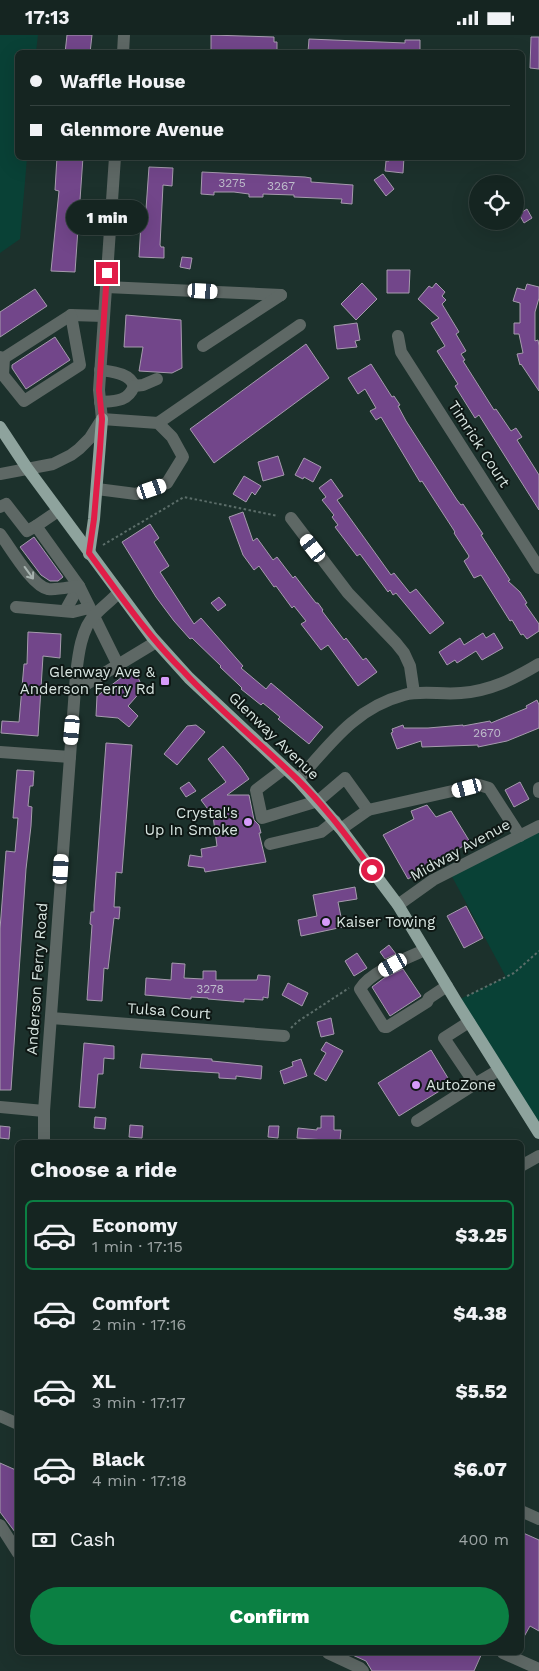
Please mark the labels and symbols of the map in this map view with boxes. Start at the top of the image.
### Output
house number: 3275 [218,176,246,190]
house number: 3267 [267,179,295,193]
callout: 1 min [66,201,148,235]
route end [96,262,118,284]
car [187,283,218,299]
street label: Timrick Court [444,397,514,491]
car [135,477,168,501]
car [297,532,328,564]
one-way arrow [24,566,34,580]
place label: Glenway Ave & Anderson Ferry Rd [20,663,156,698]
marker: Glenway Ave & Anderson Ferry Rd [159,675,171,687]
street label: Glenway Avenue [225,688,323,784]
car [63,714,80,746]
house number: 2670 [473,726,501,740]
car [450,777,483,799]
place label: Crystal's Up In Smoke [144,804,238,839]
street label: Midway Avenue [407,815,513,885]
marker: Crystal's Up In Smoke [242,816,254,828]
car [52,854,69,884]
route start [361,859,383,881]
street label: Anderson Ferry Road [23,902,51,1056]
place label: Kaiser Towing [336,913,435,931]
marker: Kaiser Towing [320,916,332,928]
car [376,951,409,979]
house number: 3278 [196,982,224,996]
street label: Tulsa Court [127,999,212,1023]
place label: AutoZone [426,1076,496,1094]
marker: AutoZone [410,1079,422,1091]

